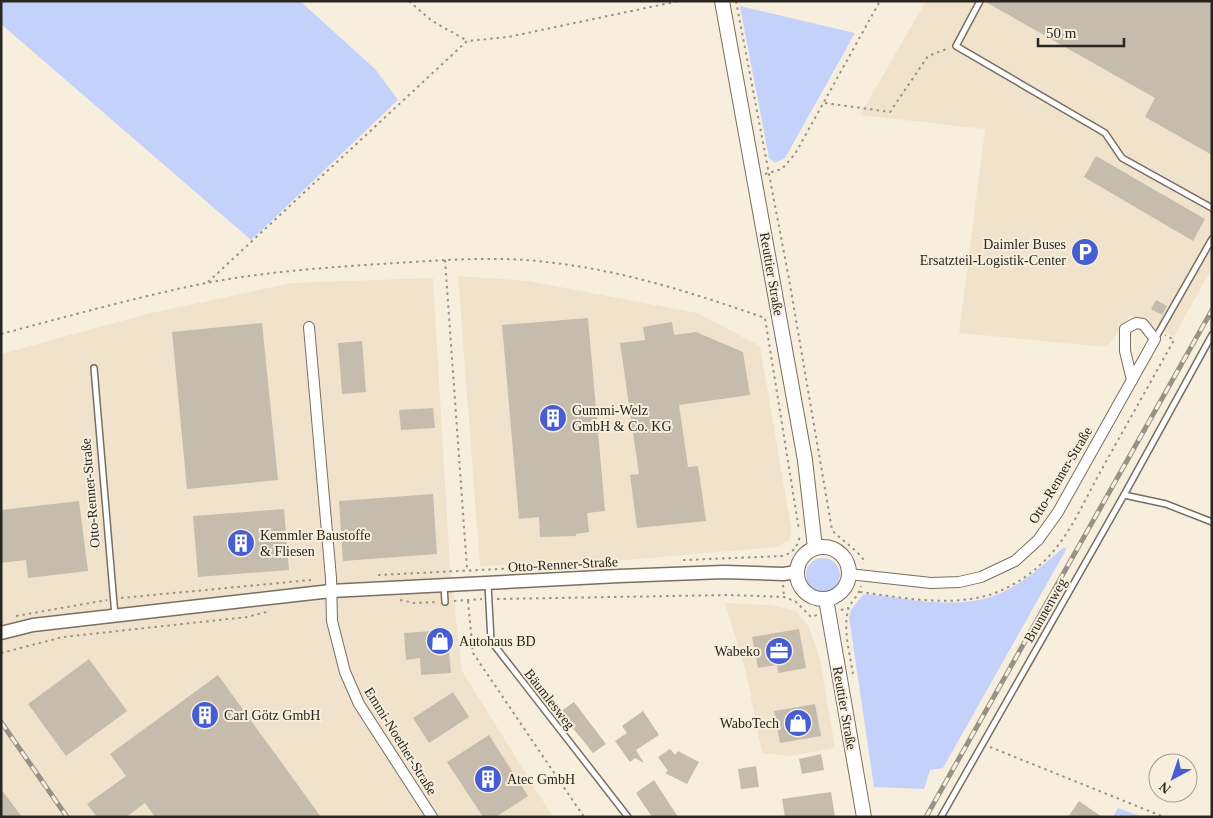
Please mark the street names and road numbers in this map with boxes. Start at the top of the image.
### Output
street label: Reuttier Straße [757,231,786,317]
street label: Otto-Renner-Straße [1026,424,1095,526]
street label: Otto-Renner-Straße [78,437,103,548]
street label: Otto-Renner-Straße [508,554,618,575]
street label: Brunnenweg [1021,576,1070,645]
street label: Reuttier Straße [830,665,859,751]
street label: Bäumlesweg [521,666,578,732]
street label: Emmi-Noether-Straße [361,685,440,798]

